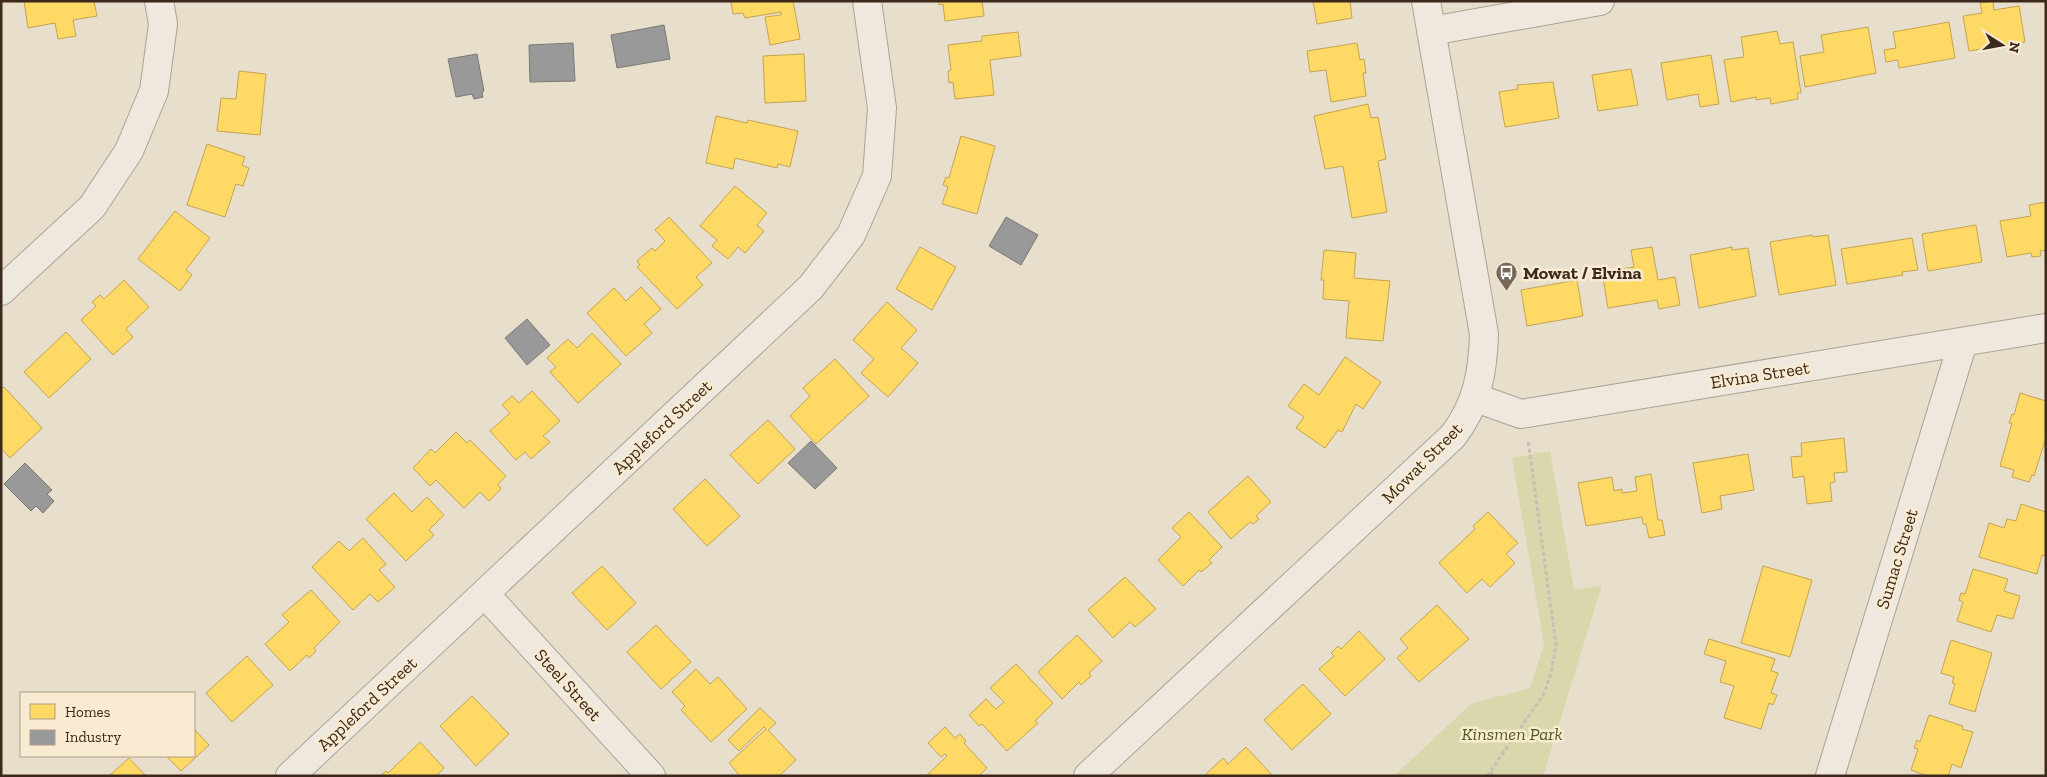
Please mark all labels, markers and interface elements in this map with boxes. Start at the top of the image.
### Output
north arrow [1977,20,2027,70]
text: N [2005,41,2024,55]
bus stop icon: Mowat / Elvina [1495,261,1519,292]
place label: Mowat / Elvina [1523,262,1642,284]
street label: Elvina Street [1709,356,1811,394]
street label: Appleford Street [608,375,717,479]
street label: Mowat Street [1377,418,1467,508]
street label: Sumac Street [1871,506,1923,612]
street label: Steel Street [530,644,606,726]
street label: Appleford Street [313,652,422,756]
legend [20,692,195,757]
text: Homes [65,703,110,721]
park label: Kinsmen Park [1462,723,1563,745]
text: Industry [65,728,122,746]

